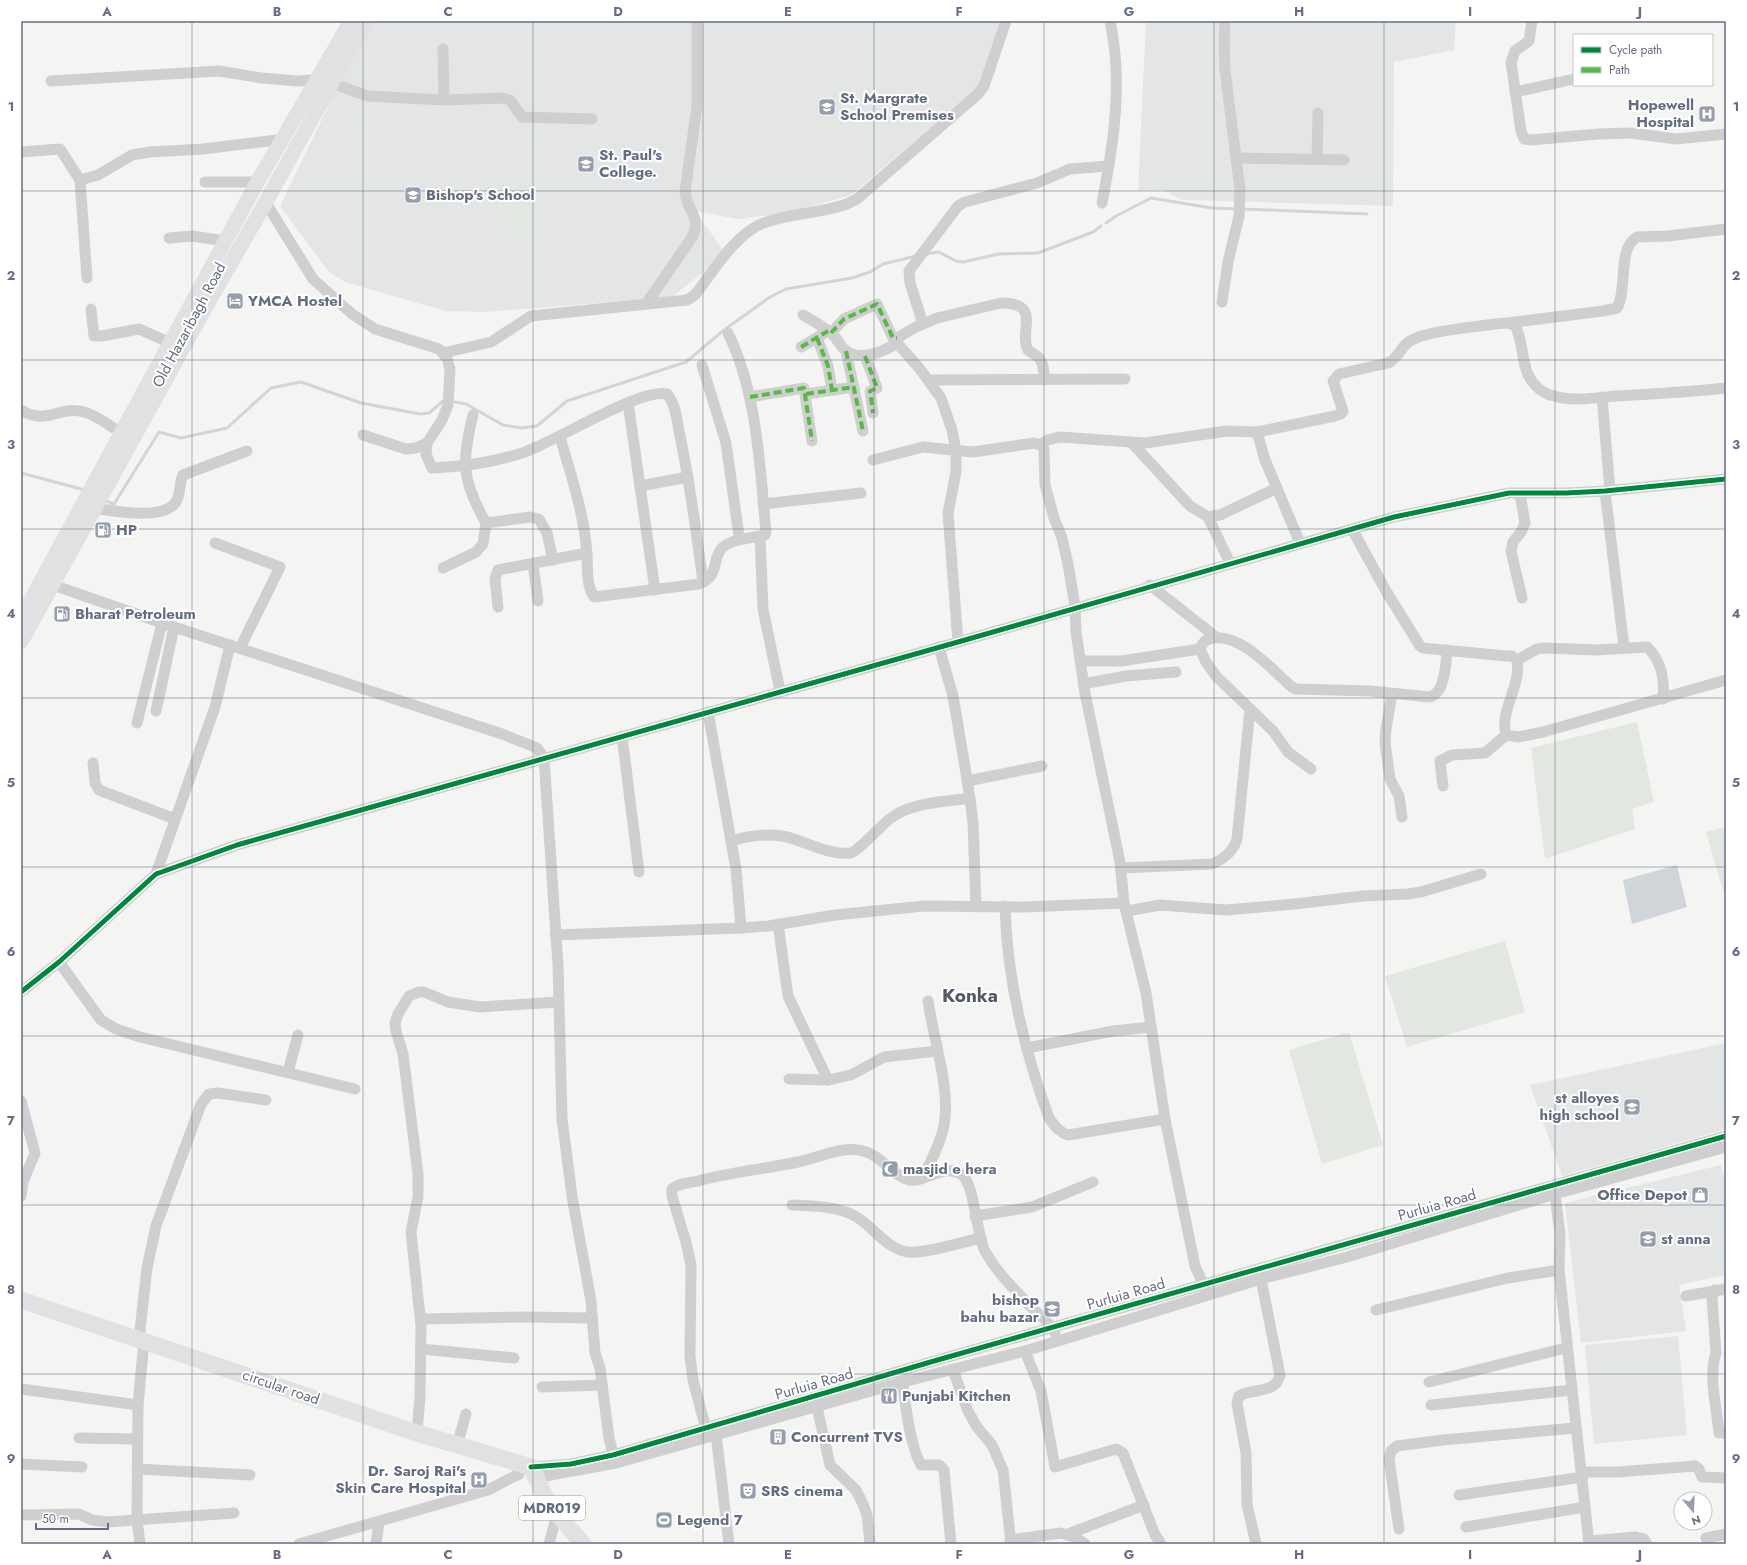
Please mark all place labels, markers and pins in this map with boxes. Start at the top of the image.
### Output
place label: St. Margrate School Premises [840,87,954,126]
place label: Hopewell Hospital [1628,94,1694,133]
school or university icon: St. Margrate School Premises [817,97,837,117]
hospital icon: Hopewell Hospital [1697,104,1717,124]
place label: St. Paul's College. [599,144,662,183]
school or university icon: St. Paul's College. [576,154,596,174]
place label: Bishop's School [426,184,535,206]
school or university icon: Bishop's School [403,185,423,205]
place label: YMCA Hostel [247,290,342,312]
hotel icon: YMCA Hostel [225,291,245,311]
place label: HP [116,519,137,541]
fuel station icon: HP [93,520,113,540]
place label: Bharat Petroleum [75,603,196,625]
fuel station icon: Bharat Petroleum [52,604,72,624]
place label: st alloyes high school [1540,1087,1619,1126]
school or university icon: st alloyes high school [1622,1097,1642,1117]
place label: masjid e hera [903,1158,997,1180]
mosque icon: masjid e hera [880,1159,900,1179]
place label: Office Depot [1597,1184,1687,1206]
shop icon: Office Depot [1690,1185,1710,1205]
place label: st anna [1661,1228,1711,1250]
school or university icon: st anna [1638,1229,1658,1249]
place label: bishop bahu bazar [961,1289,1040,1328]
school or university icon: bishop bahu bazar [1042,1299,1062,1319]
place label: Punjabi Kitchen [902,1385,1011,1407]
restaurant icon: Punjabi Kitchen [879,1386,899,1406]
place label: Concurrent TVS [791,1426,903,1448]
building icon: Concurrent TVS [768,1427,788,1447]
place label: Dr. Saroj Rai's Skin Care Hospital [335,1460,466,1499]
hospital icon: Dr. Saroj Rai's Skin Care Hospital [469,1470,489,1490]
place label: SRS cinema [761,1480,843,1502]
theatre icon: SRS cinema [738,1481,758,1501]
place label: Legend 7 [677,1509,744,1531]
sports icon: Legend 7 [654,1510,674,1530]

